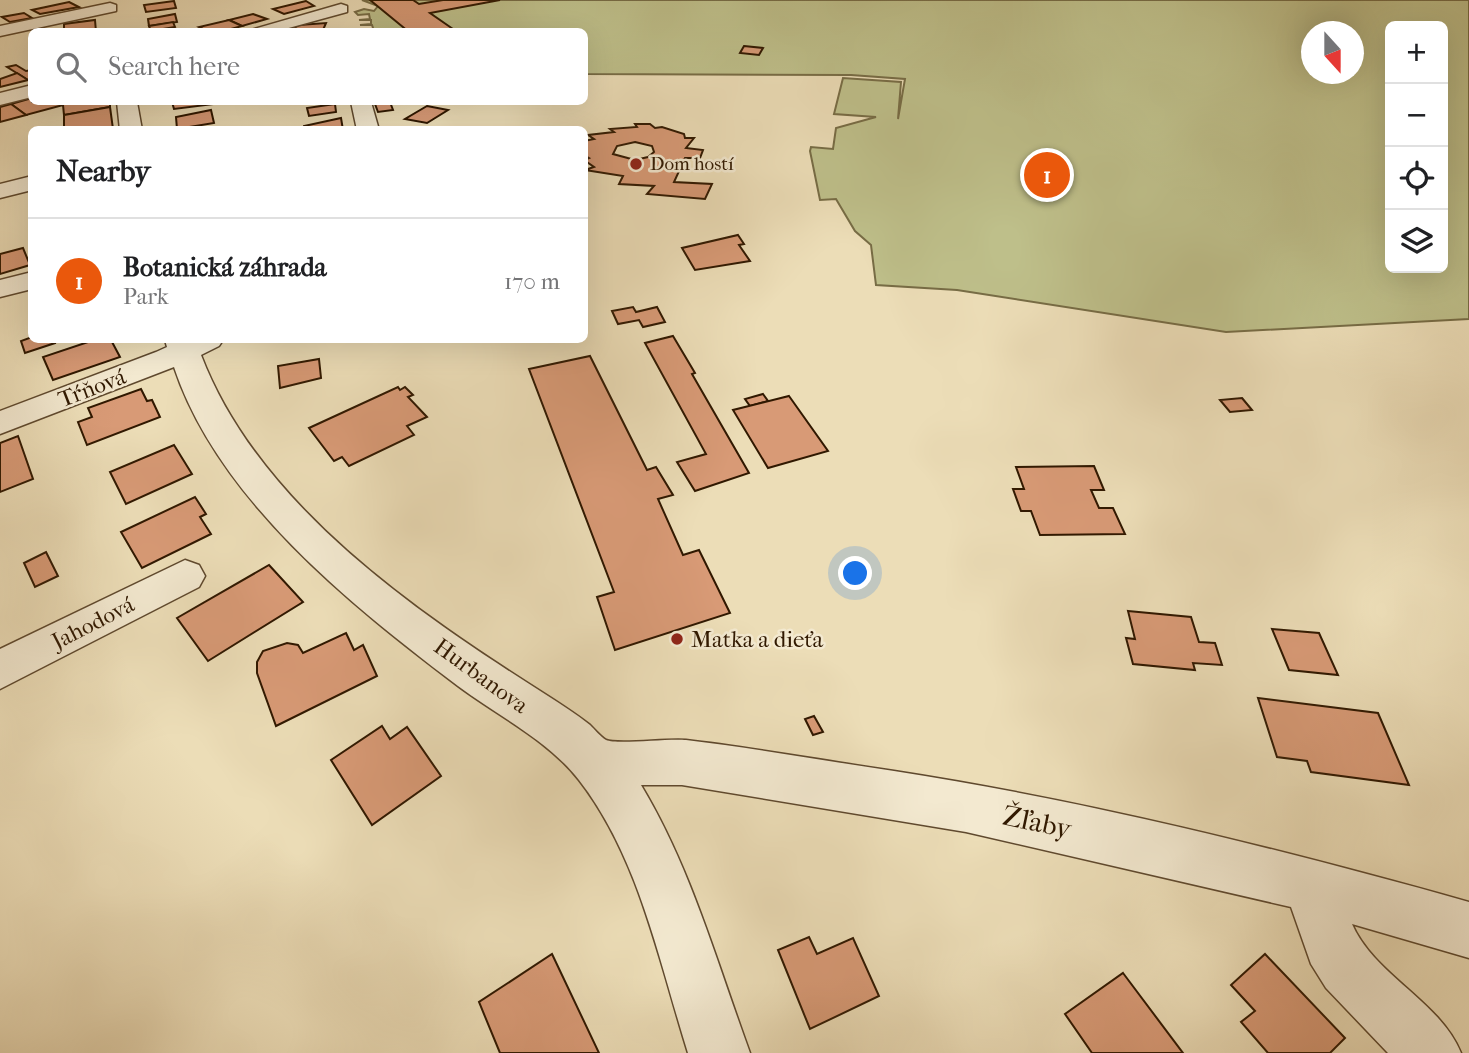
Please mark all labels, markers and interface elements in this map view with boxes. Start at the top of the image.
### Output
north arrow [1301,21,1364,84]
map controls [1385,21,1448,273]
button: + [1385,21,1448,84]
search box [28,28,588,105]
icon: search [52,48,90,86]
text: Search here [108,51,240,82]
button: − [1385,84,1448,147]
button: locate [1385,147,1448,210]
pin: 1 [1024,149,1070,201]
place label: Dom hostí [650,153,734,175]
text: Nearby [56,154,151,189]
marker: Dom hostí [628,156,644,172]
button: layers [1385,210,1448,273]
text: Botanická záhrada [123,252,327,283]
text: 1 [75,268,83,295]
text: 170 m [504,268,560,295]
text: Park [123,283,169,310]
street label: Tŕňová [54,363,130,413]
your location [838,556,872,590]
street label: Jahodová [45,591,139,656]
place label: Matka a dieťa [691,626,824,653]
marker: Matka a dieťa [669,631,685,647]
street label: Hurbanova [429,633,534,719]
street label: Žľaby [1000,799,1075,846]

